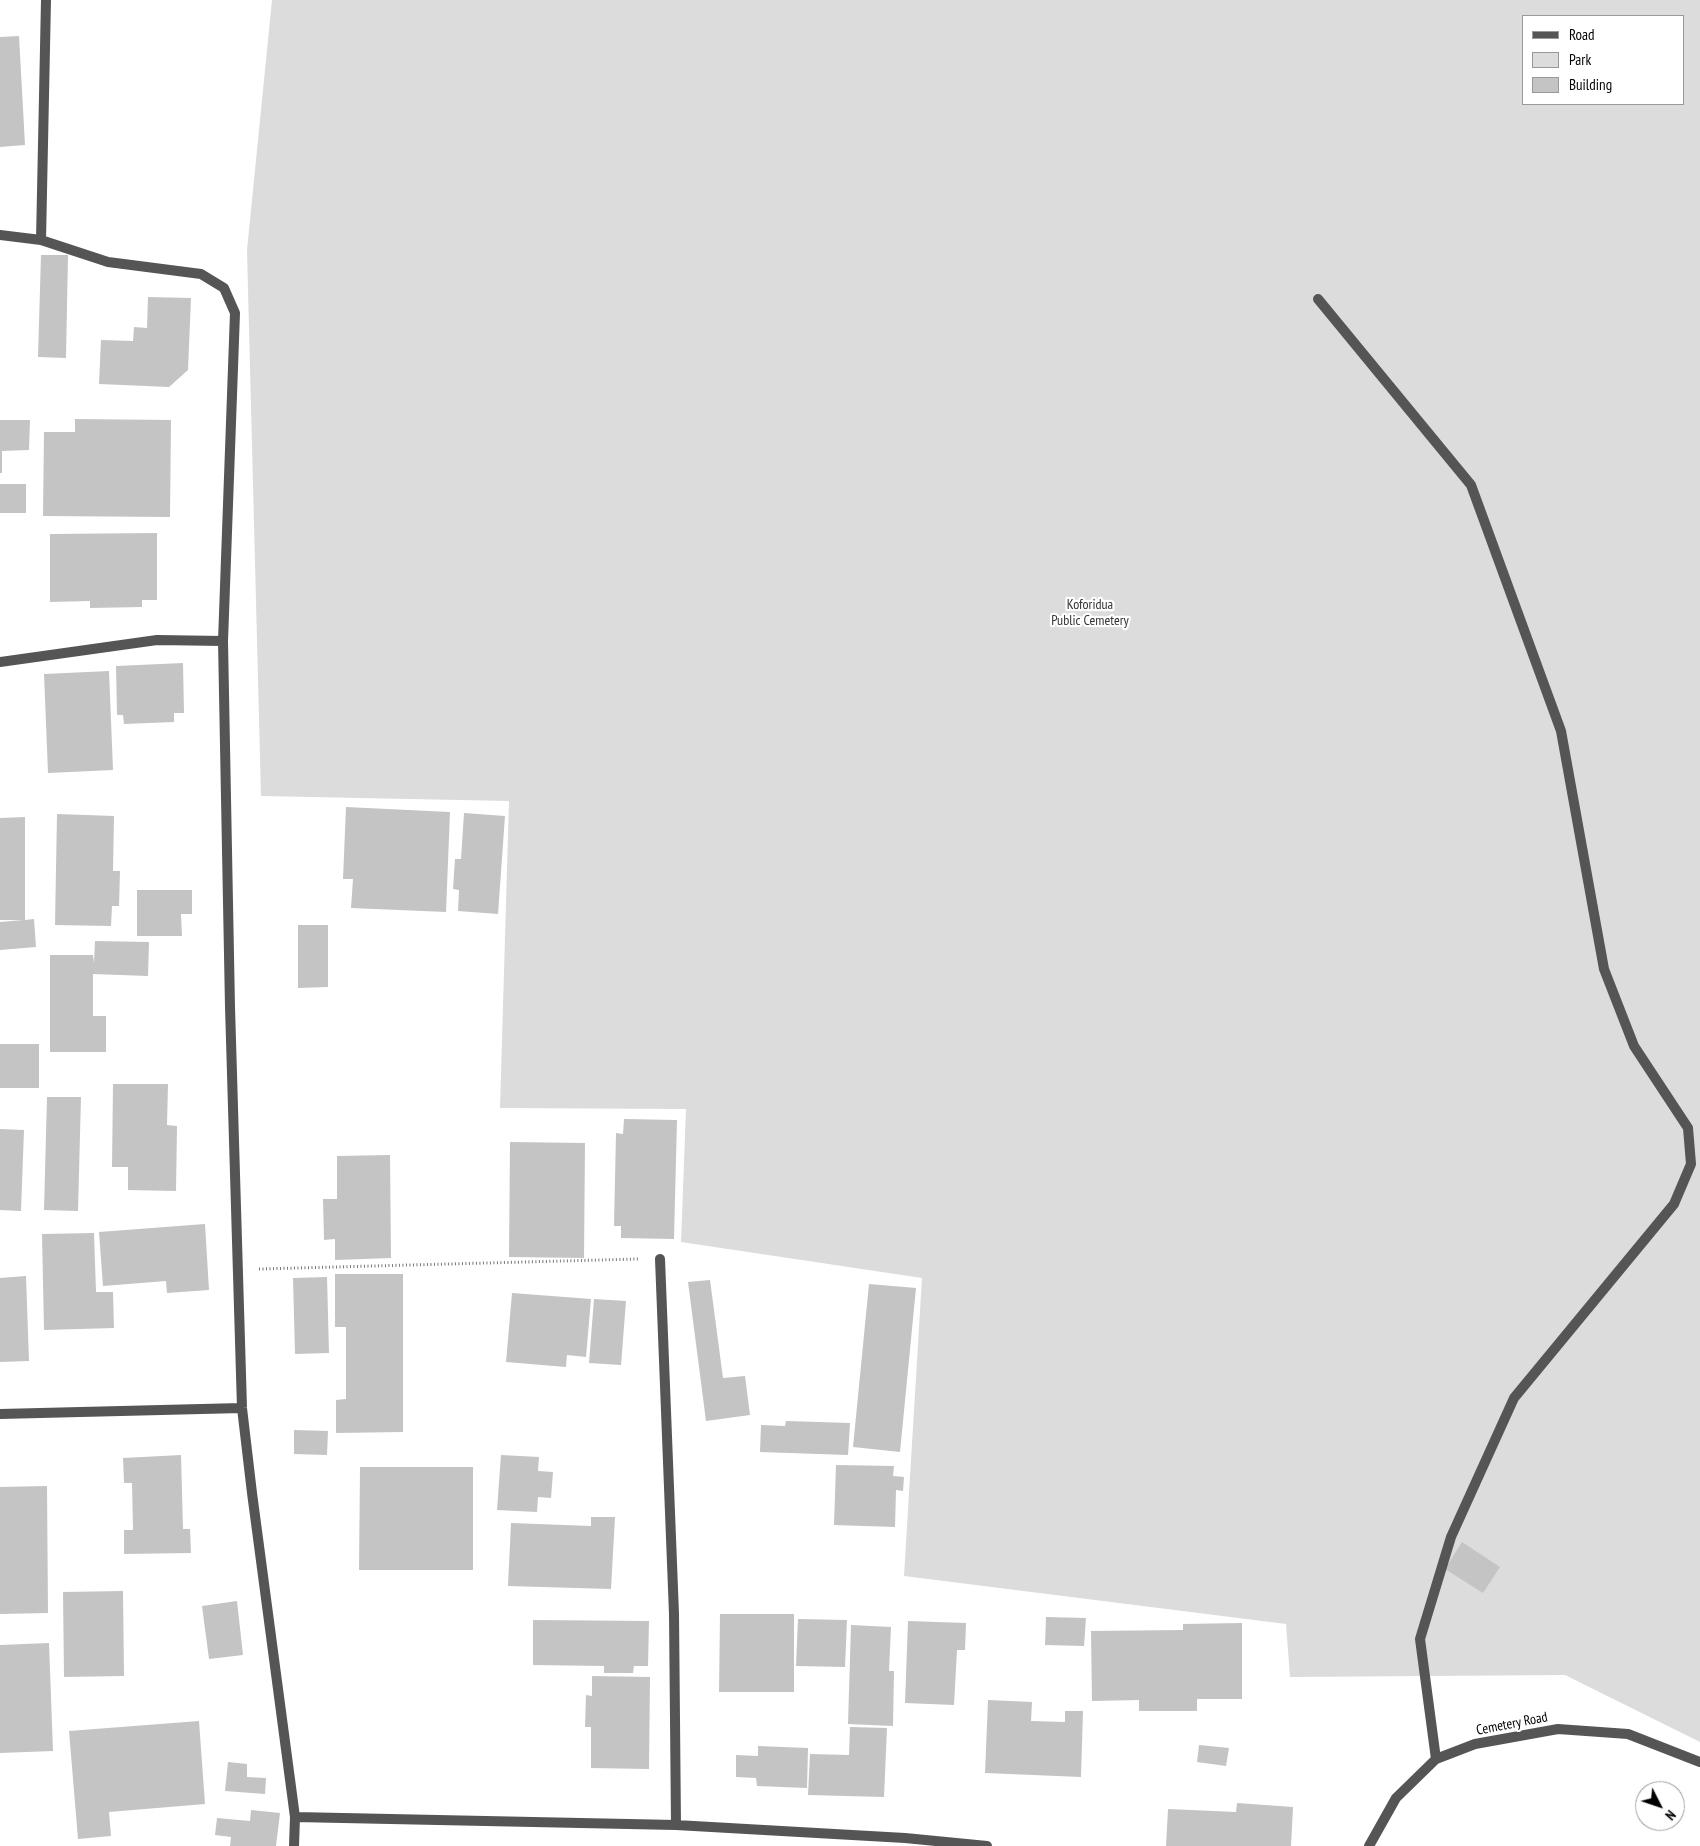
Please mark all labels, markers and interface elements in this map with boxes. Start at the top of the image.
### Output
legend [1522,15,1685,105]
text: Road [1569,25,1595,44]
text: Park [1569,50,1591,69]
text: Building [1569,75,1612,94]
park label: Koforidua Public Cemetery [1051,597,1129,630]
street label: Cemetery Road [1475,1709,1549,1739]
north arrow [1635,1781,1685,1831]
text: N [1661,1806,1680,1824]

